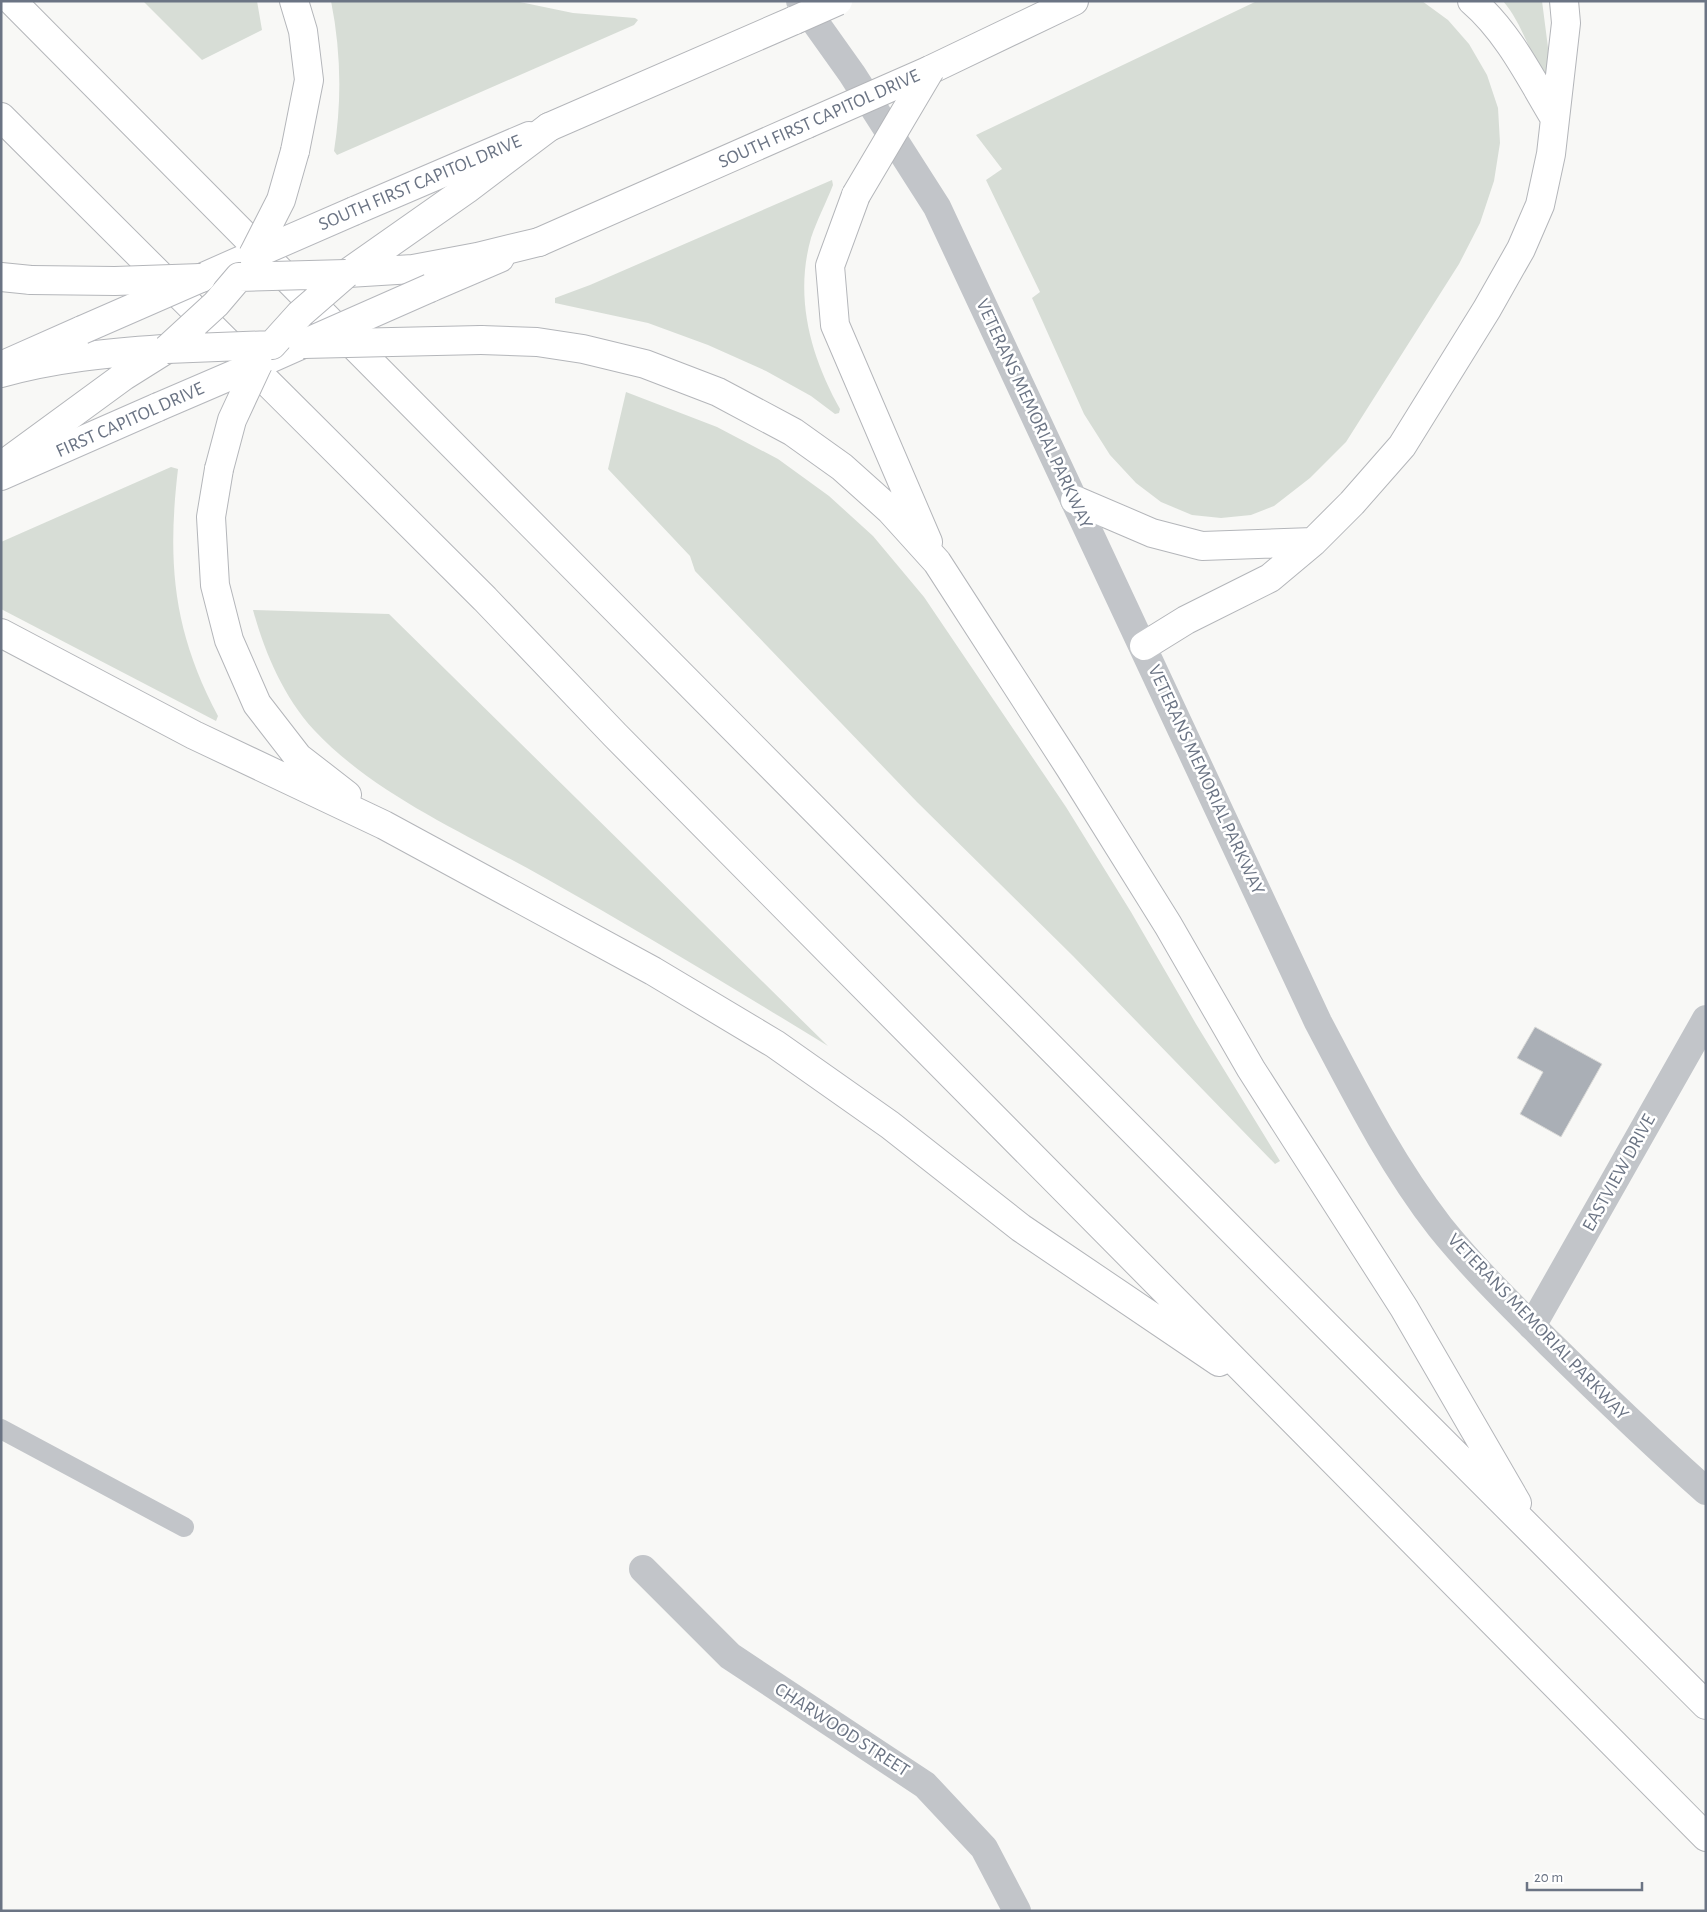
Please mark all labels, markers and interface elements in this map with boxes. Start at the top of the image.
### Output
street label: SOUTH FIRST CAPITOL DRIVE [716,66,922,172]
street label: SOUTH FIRST CAPITOL DRIVE [316,132,524,234]
street label: VETERANS MEMORIAL PARKWAY [972,296,1096,532]
street label: FIRST CAPITOL DRIVE [53,379,207,461]
street label: VETERANS MEMORIAL PARKWAY [1144,662,1268,898]
street label: EASTVIEW DRIVE [1579,1111,1659,1235]
street label: VETERANS MEMORIAL PARKWAY [1444,1230,1632,1424]
street label: CHARWOOD STREET [771,1679,913,1781]
scale bar [1527,1860,1642,1892]
text: 20 m [1534,1870,1563,1885]

